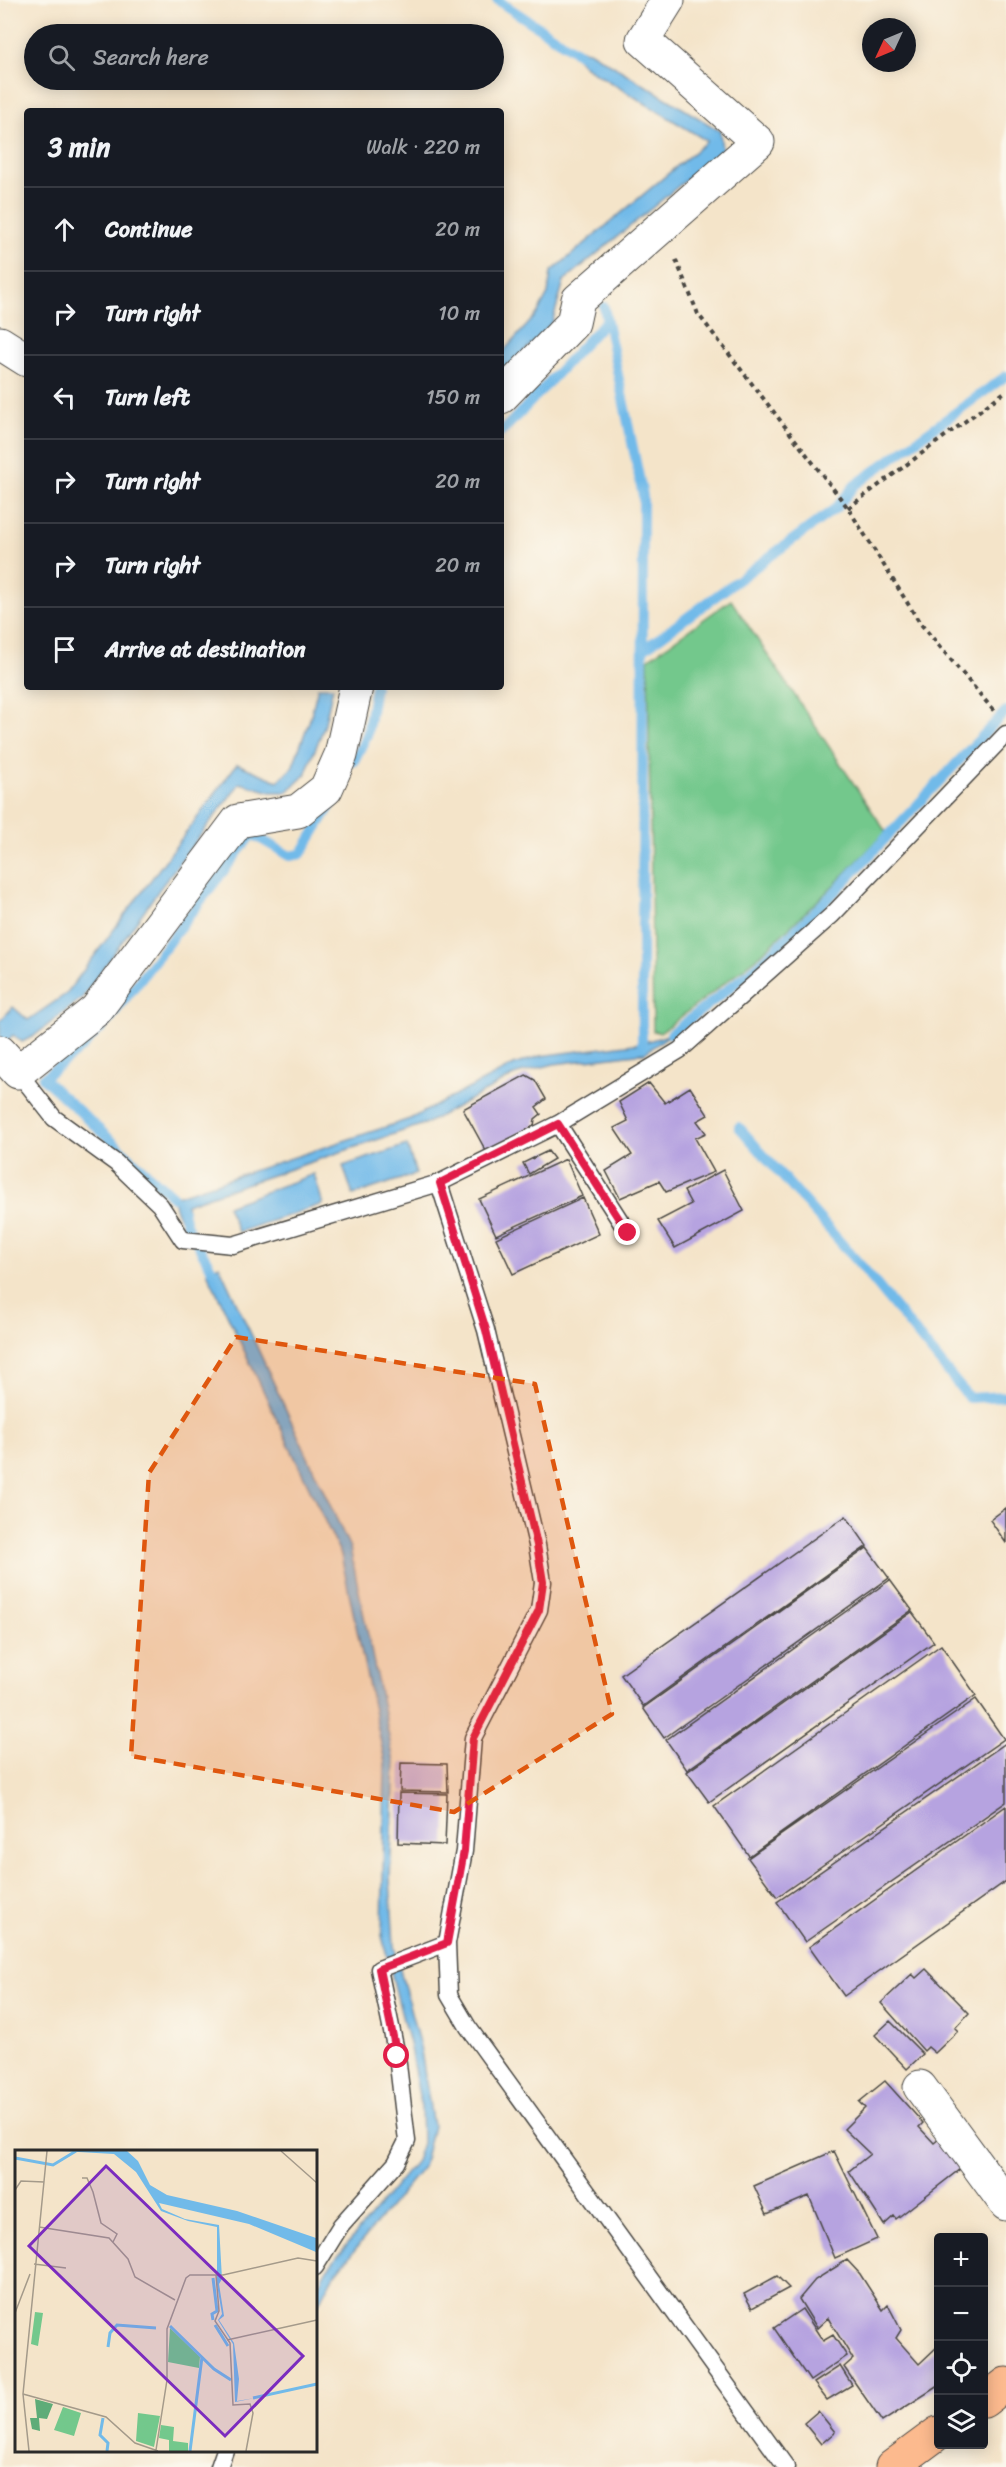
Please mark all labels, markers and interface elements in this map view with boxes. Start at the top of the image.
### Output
north arrow [862,18,916,72]
search box [24,24,504,90]
text: Search here [93,38,209,77]
icon: search [45,41,78,74]
text: 3 min [48,124,110,170]
text: Walk · 220 m [366,130,480,165]
text: Continue [105,210,193,249]
text: 20 m [435,212,480,247]
icon: ahead [48,213,81,246]
text: Turn right [105,294,200,333]
text: 10 m [438,296,480,331]
icon: right [48,297,81,330]
text: Turn left [105,378,190,417]
text: 150 m [426,380,480,415]
icon: left [48,381,81,414]
text: Turn right [105,462,200,501]
text: 20 m [435,464,480,499]
icon: right [48,465,81,498]
text: Turn right [105,546,200,585]
text: 20 m [435,548,480,583]
icon: right [48,549,81,582]
text: Arrive at destination [105,630,306,669]
icon: arrive [48,633,81,666]
route end [614,1219,640,1245]
route start [383,2042,409,2068]
inset map [15,2150,316,2452]
map controls [934,2233,988,2449]
button: + [934,2233,988,2287]
button: − [934,2287,988,2341]
button: locate [934,2341,988,2395]
button: layers [934,2395,988,2449]

